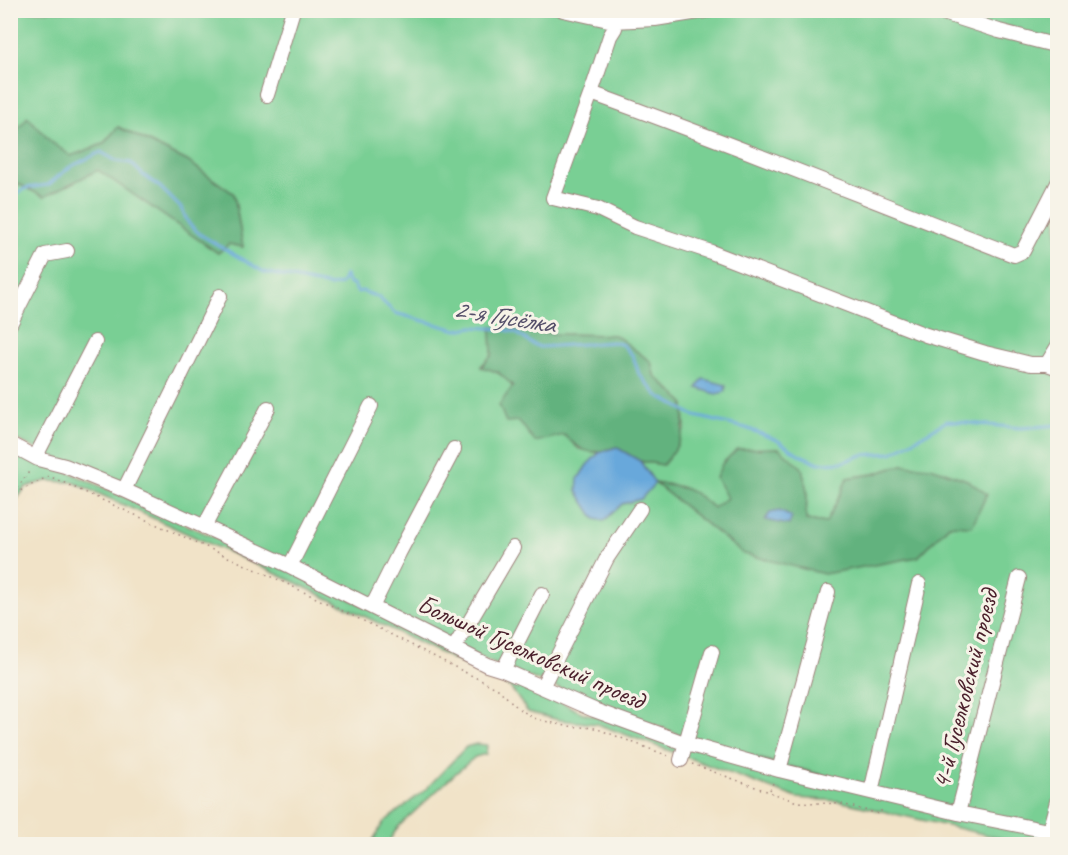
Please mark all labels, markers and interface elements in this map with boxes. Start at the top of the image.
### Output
water label: 2-я Гусёлка [451,291,559,341]
street label: 4-й Гуселковский проезд [924,583,1006,792]
street label: Большой Гуселковский проезд [412,587,652,718]

